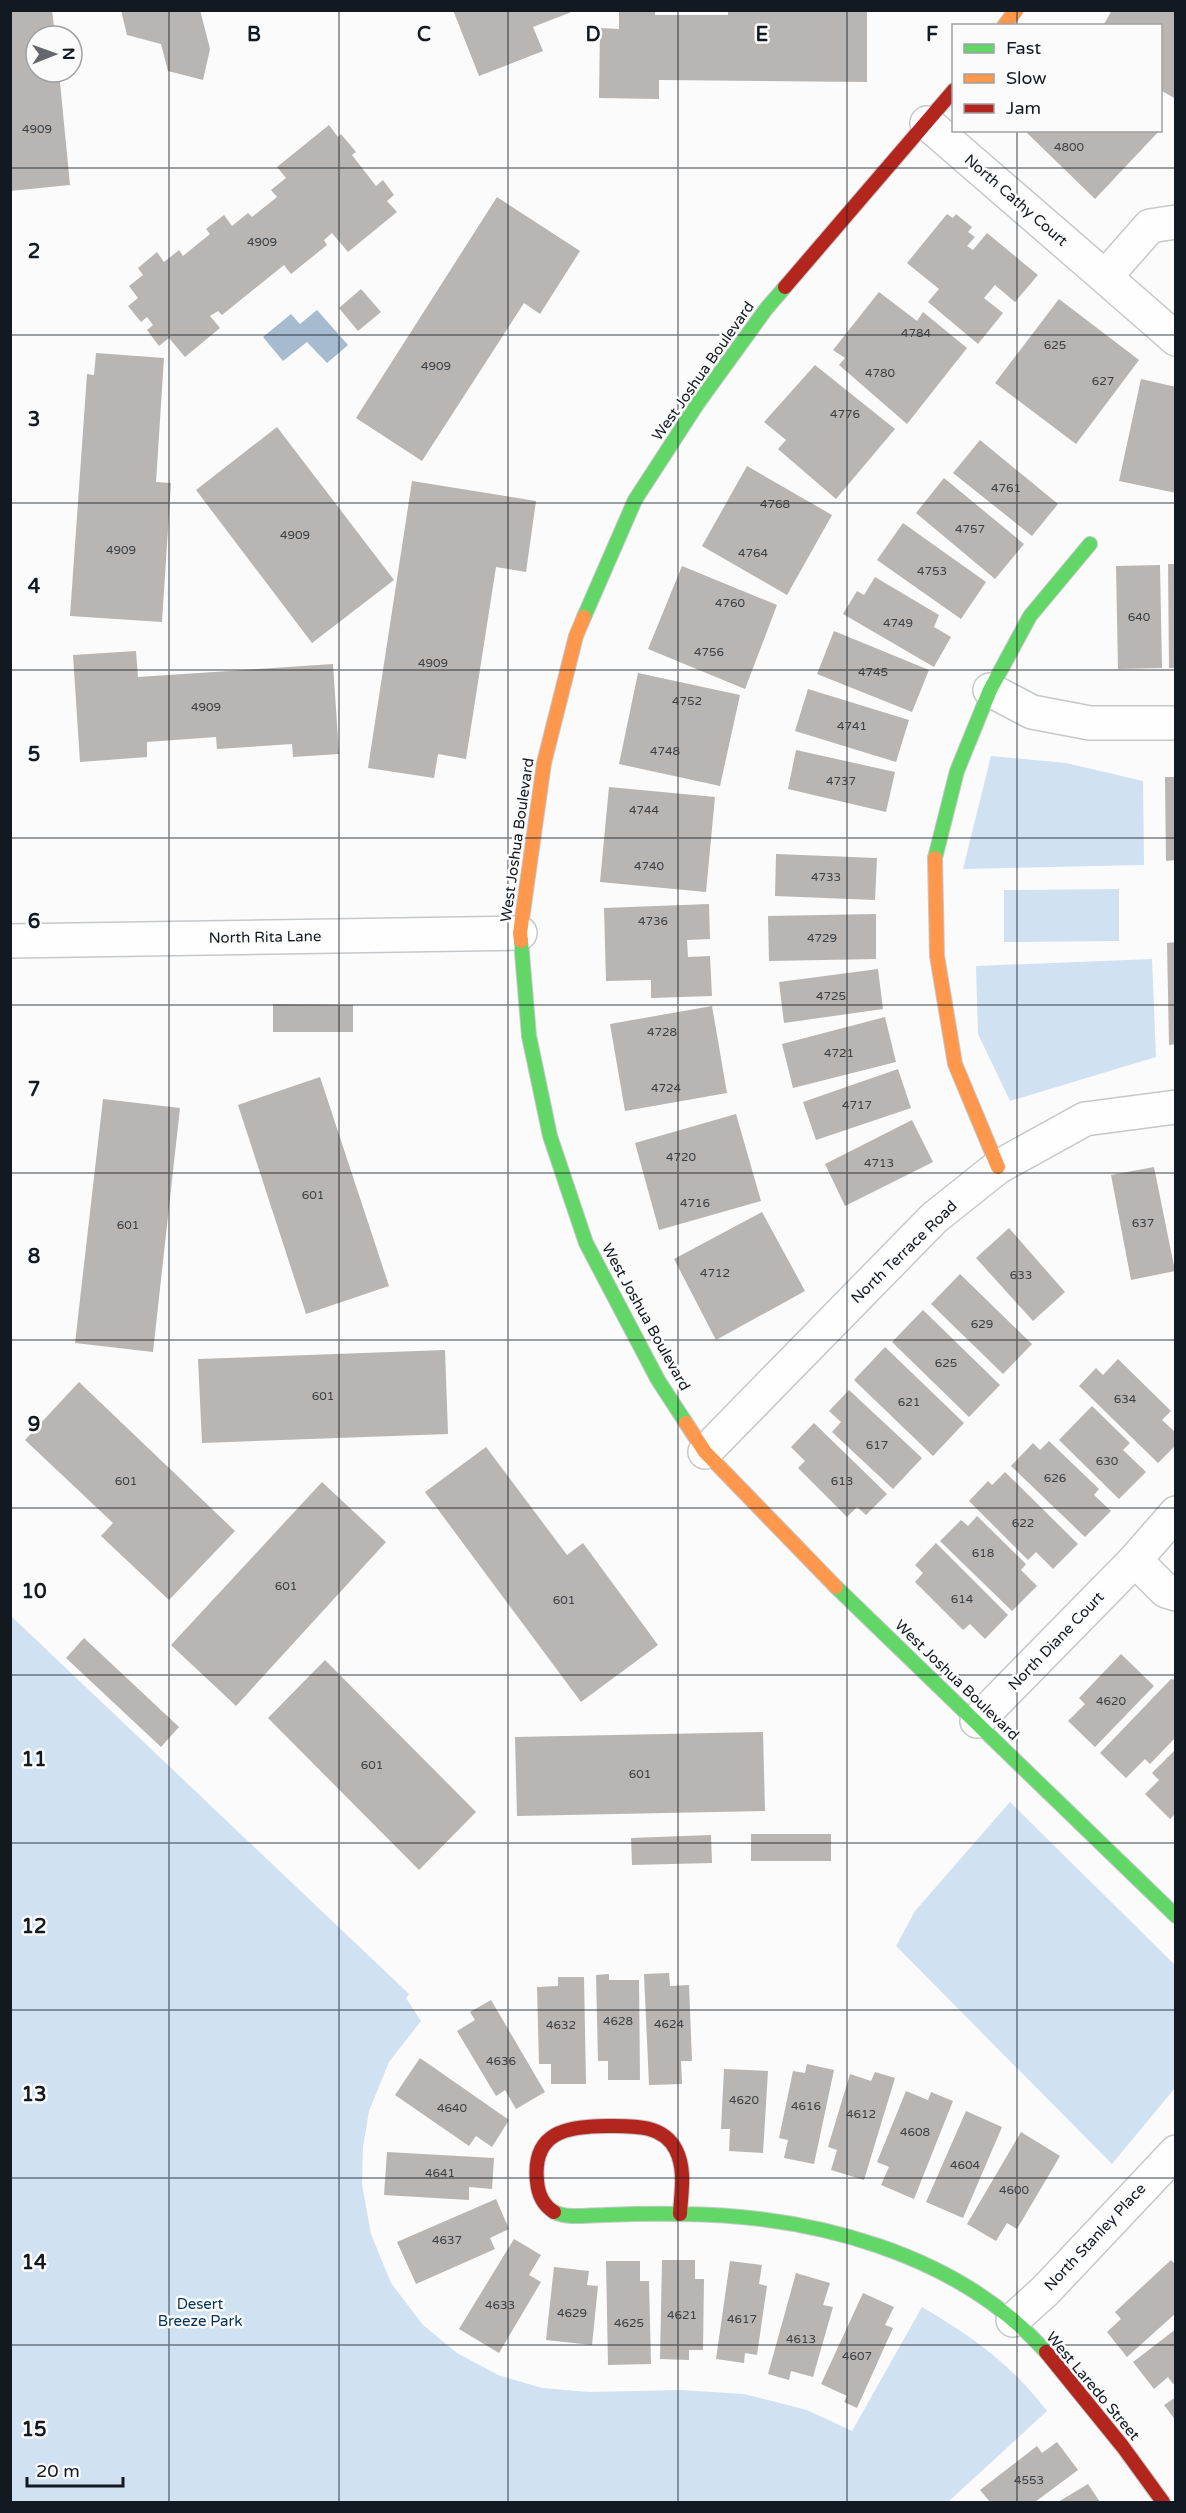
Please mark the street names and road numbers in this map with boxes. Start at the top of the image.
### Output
street label: North Cathy Court [961,150,1071,250]
street label: West Joshua Boulevard [648,298,758,444]
street label: West Joshua Boulevard [497,757,537,923]
street label: North Rita Lane [209,927,321,947]
street label: North Terrace Road [847,1197,961,1307]
street label: West Joshua Boulevard [598,1240,694,1394]
street label: North Diane Court [1004,1588,1108,1694]
street label: West Joshua Boulevard [891,1616,1023,1744]
street label: North Stanley Place [1041,2180,1149,2294]
street label: West Laredo Street [1042,2328,1144,2444]

